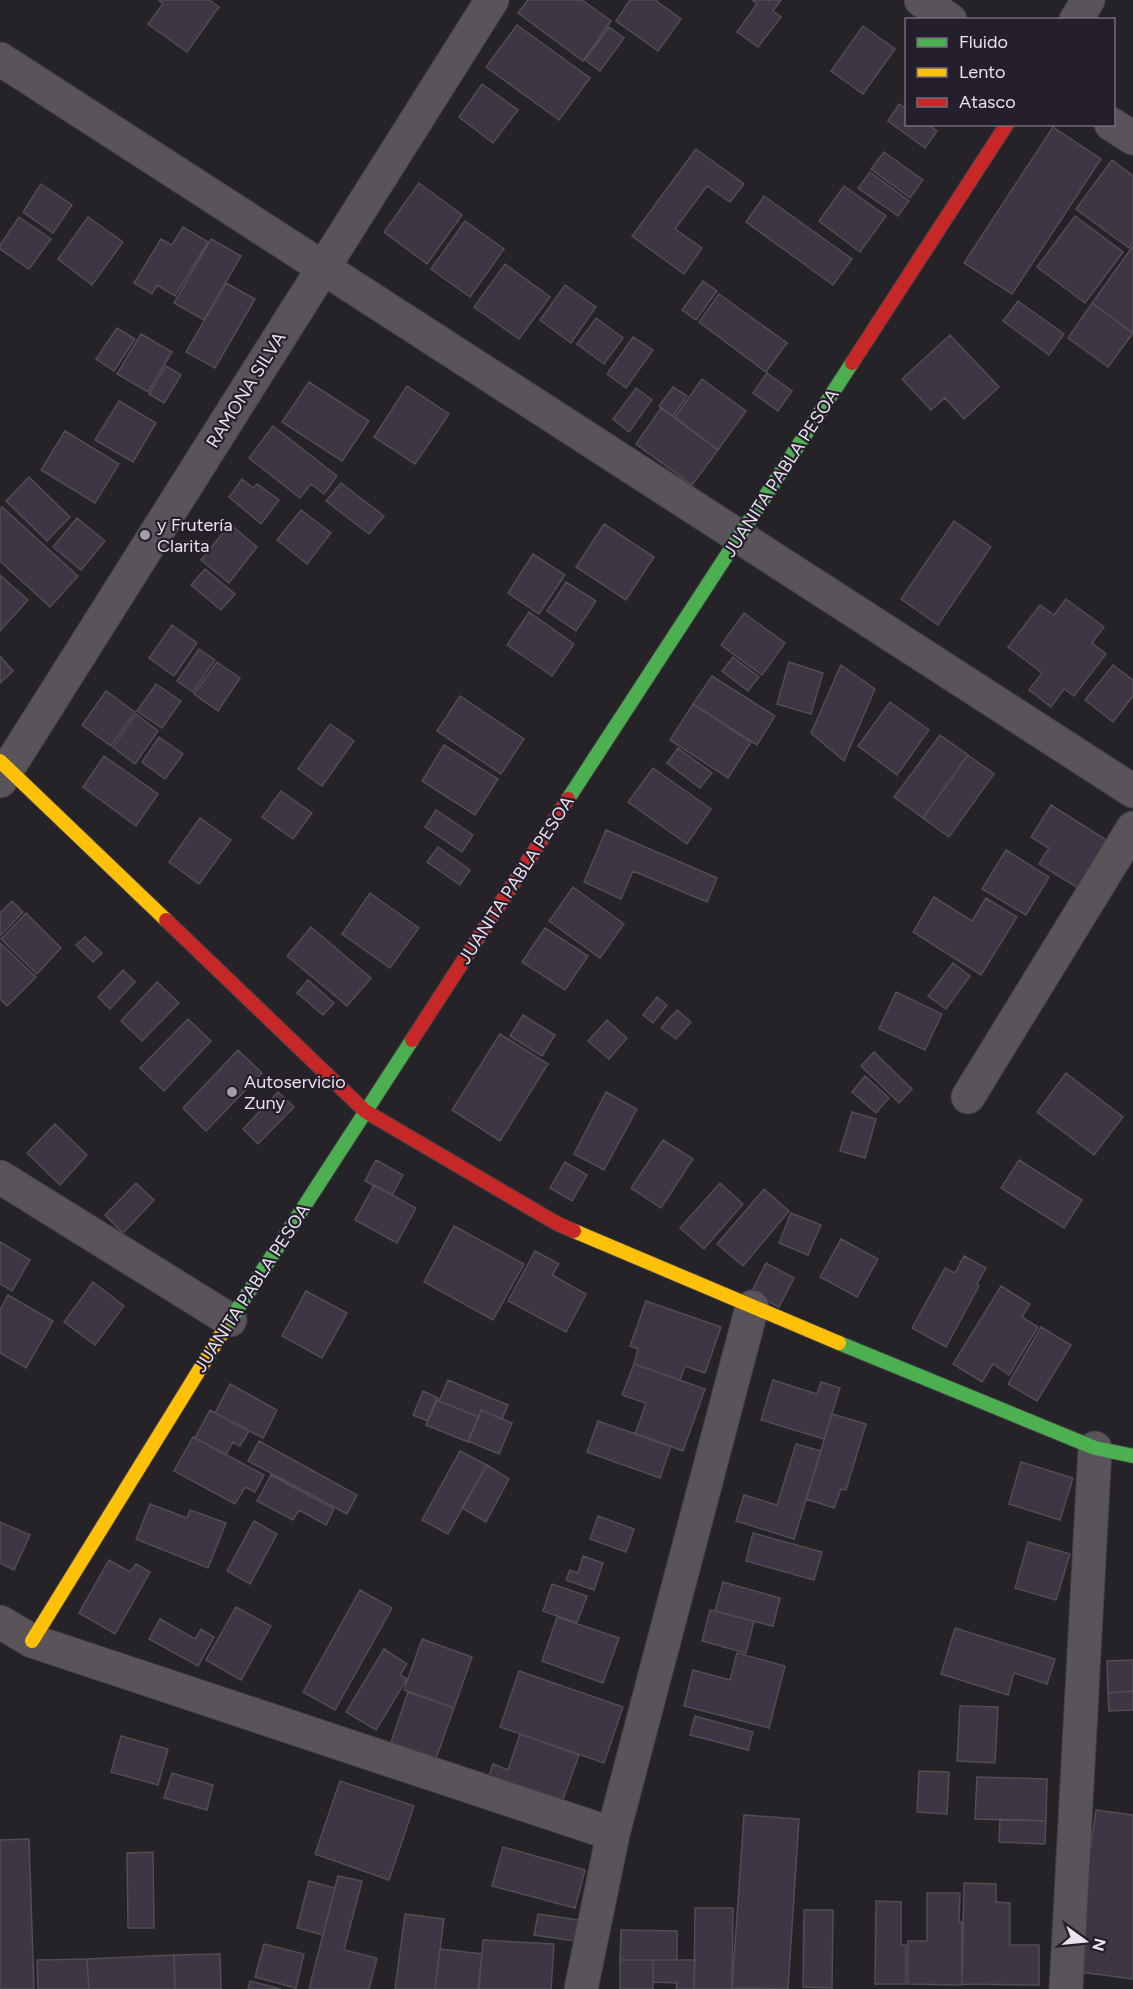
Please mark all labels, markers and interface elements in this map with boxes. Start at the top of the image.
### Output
legend [905,18,1115,126]
text: Fluido [959,31,1008,53]
text: Lento [959,61,1005,83]
text: Atasco [959,91,1016,113]
street label: RAMONA SILVA [202,328,290,452]
street label: JUANITA PABLA PESOA [718,385,844,561]
place label: y Frutería Clarita [157,514,233,557]
marker: y Frutería Clarita [138,528,152,542]
street label: JUANITA PABLA PESOA [453,792,579,968]
place label: Autoservicio Zuny [244,1071,346,1114]
marker: Autoservicio Zuny [225,1085,239,1099]
street label: JUANITA PABLA PESOA [189,1200,315,1376]
north arrow [1055,1911,1115,1971]
text: N [1088,1936,1110,1953]

